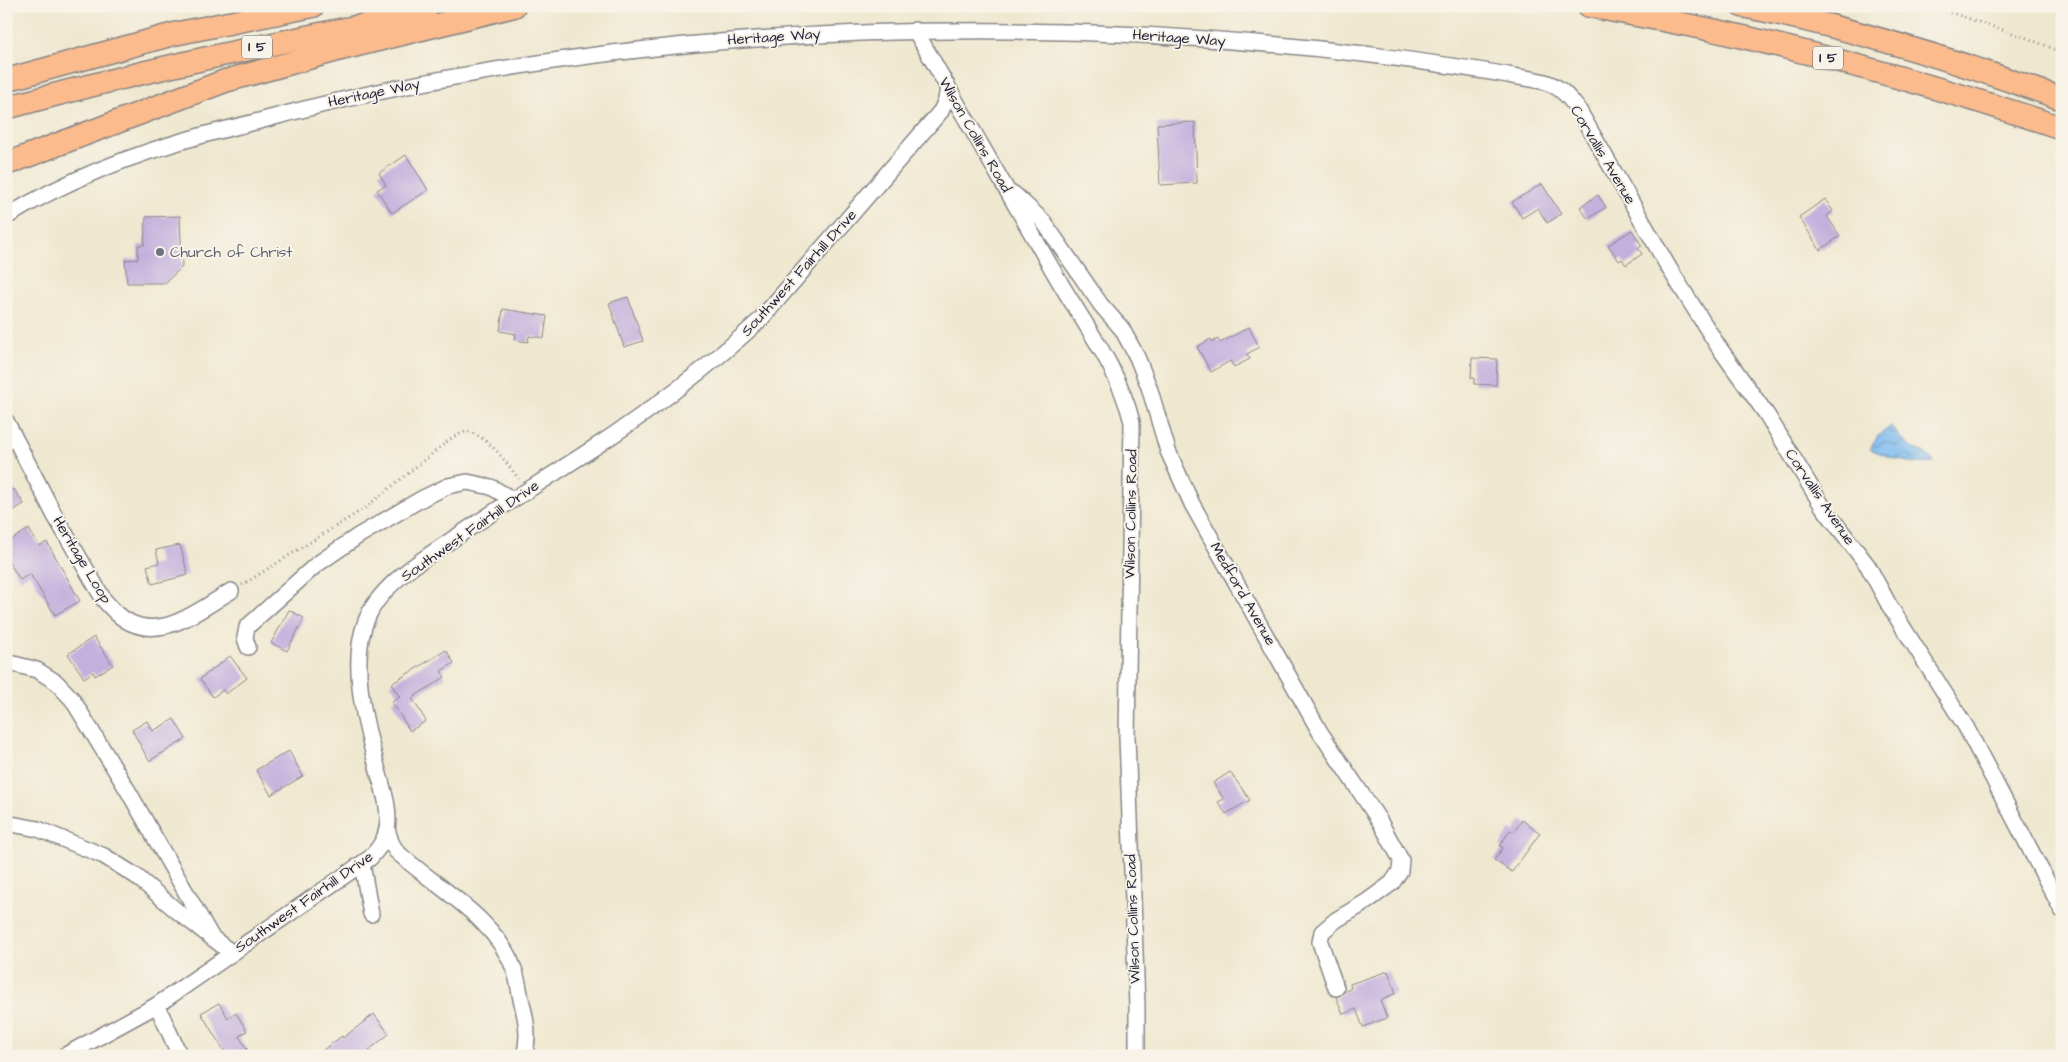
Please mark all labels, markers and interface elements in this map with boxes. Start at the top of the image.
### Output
street label: Heritage Way [727,23,821,52]
street label: Heritage Way [1132,24,1226,53]
road number: I 5 [242,36,272,58]
road number: I 5 [1813,46,1843,70]
street label: Heritage Way [326,73,422,114]
street label: Wilson Collins Road [933,74,1017,197]
street label: Corvallis Avenue [1565,102,1641,208]
street label: Southwest Fairhill Drive [736,205,862,341]
place label: Church of Christ [170,242,292,263]
marker: Church of Christ [154,246,166,258]
street label: Corvallis Avenue [1780,445,1860,549]
street label: Wilson Collins Road [1119,449,1143,579]
street label: Southwest Fairhill Drive [397,475,543,587]
street label: Heritage Loop [47,512,116,608]
street label: Medford Avenue [1205,538,1281,650]
street label: Southwest Fairhill Drive [231,846,377,958]
street label: Wilson Collins Road [1120,853,1146,984]

